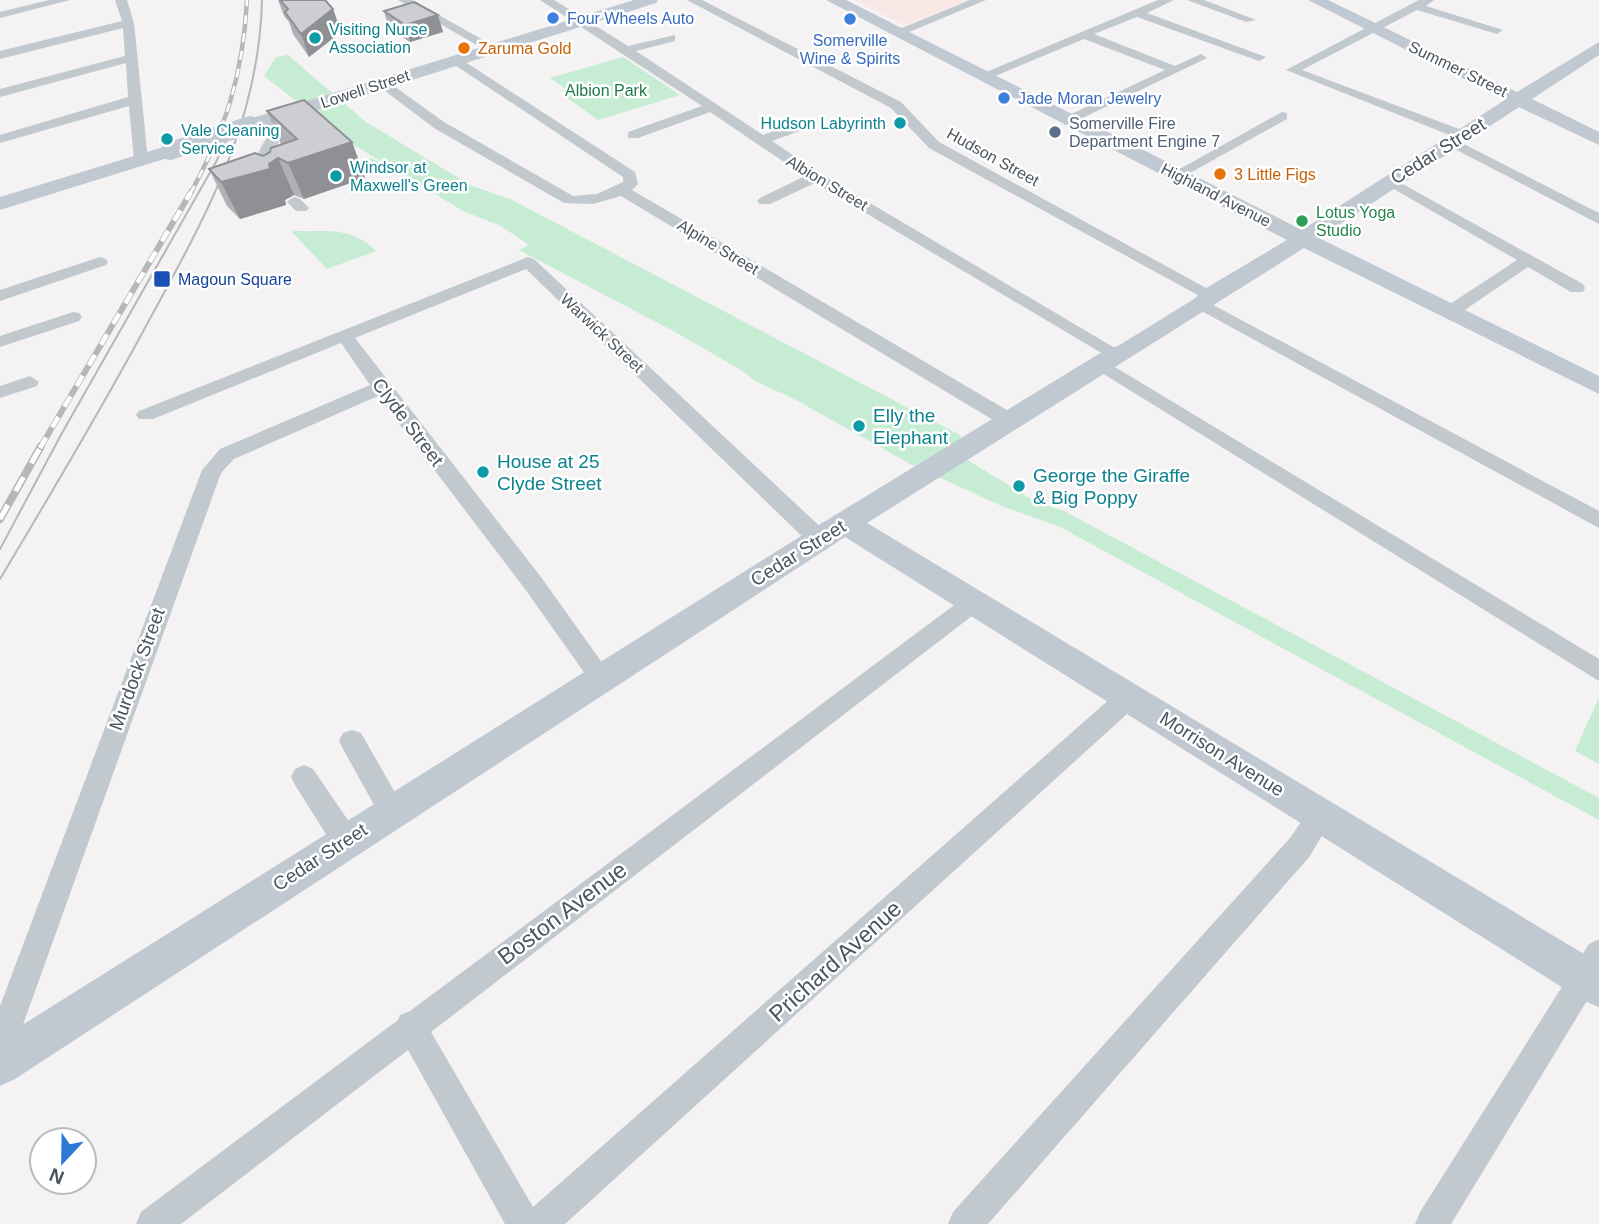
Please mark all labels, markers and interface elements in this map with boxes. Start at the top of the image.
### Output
marker: Four Wheels Auto [545,10,561,26]
place label: Four Wheels Auto [567,10,694,27]
marker: Somerville Wine & Spirits [842,11,858,27]
place label: Visiting Nurse Association [329,21,428,56]
marker: Visiting Nurse Association [307,30,323,46]
place label: Somerville Wine & Spirits [800,32,900,67]
street label: Summer Street [1406,38,1511,100]
marker: Zaruma Gold [456,40,472,56]
place label: Zaruma Gold [478,40,571,57]
street label: Lowell Street [318,66,412,111]
park label: Albion Park [565,82,648,99]
marker: Jade Moran Jewelry [996,90,1012,106]
place label: Jade Moran Jewelry [1018,90,1161,107]
street label: Cedar Street [1387,113,1490,188]
place label: Hudson Labyrinth [761,115,886,132]
marker: Hudson Labyrinth [892,115,908,131]
place label: Somerville Fire Department Engine 7 [1069,115,1220,150]
place label: Vale Cleaning Service [181,122,279,157]
marker: Somerville Fire Department Engine 7 [1047,124,1063,140]
street label: Hudson Street [944,125,1042,189]
marker: Vale Cleaning Service [159,131,175,147]
street label: Albion Street [783,152,871,214]
place label: Windsor at Maxwell's Green [350,159,468,194]
street label: Highland Avenue [1158,160,1274,230]
marker: 3 Little Figs [1212,166,1228,182]
place label: 3 Little Figs [1234,166,1316,183]
marker: Windsor at Maxwell's Green [328,168,344,184]
place label: Lotus Yoga Studio [1316,204,1395,239]
marker: Lotus Yoga Studio [1294,213,1310,229]
street label: Alpine Street [674,216,762,278]
marker: Magoun Square [152,269,172,289]
place label: Magoun Square [178,271,292,288]
street label: Warwick Street [557,290,647,376]
street label: Clyde Street [368,374,448,471]
place label: Elly the Elephant [873,405,949,448]
marker: Elly the Elephant [851,418,867,434]
place label: House at 25 Clyde Street [497,451,602,494]
marker: House at 25 Clyde Street [475,464,491,480]
place label: George the Giraffe & Big Poppy [1033,465,1190,508]
marker: George the Giraffe & Big Poppy [1011,478,1027,494]
street label: Cedar Street [747,515,850,590]
street label: Murdock Street [105,604,169,733]
street label: Morrison Avenue [1156,707,1288,801]
street label: Cedar Street [269,818,371,895]
street label: Boston Avenue [493,856,631,970]
street label: Prichard Avenue [764,895,906,1027]
north arrow [28,1126,98,1196]
text: N [47,1164,67,1189]

